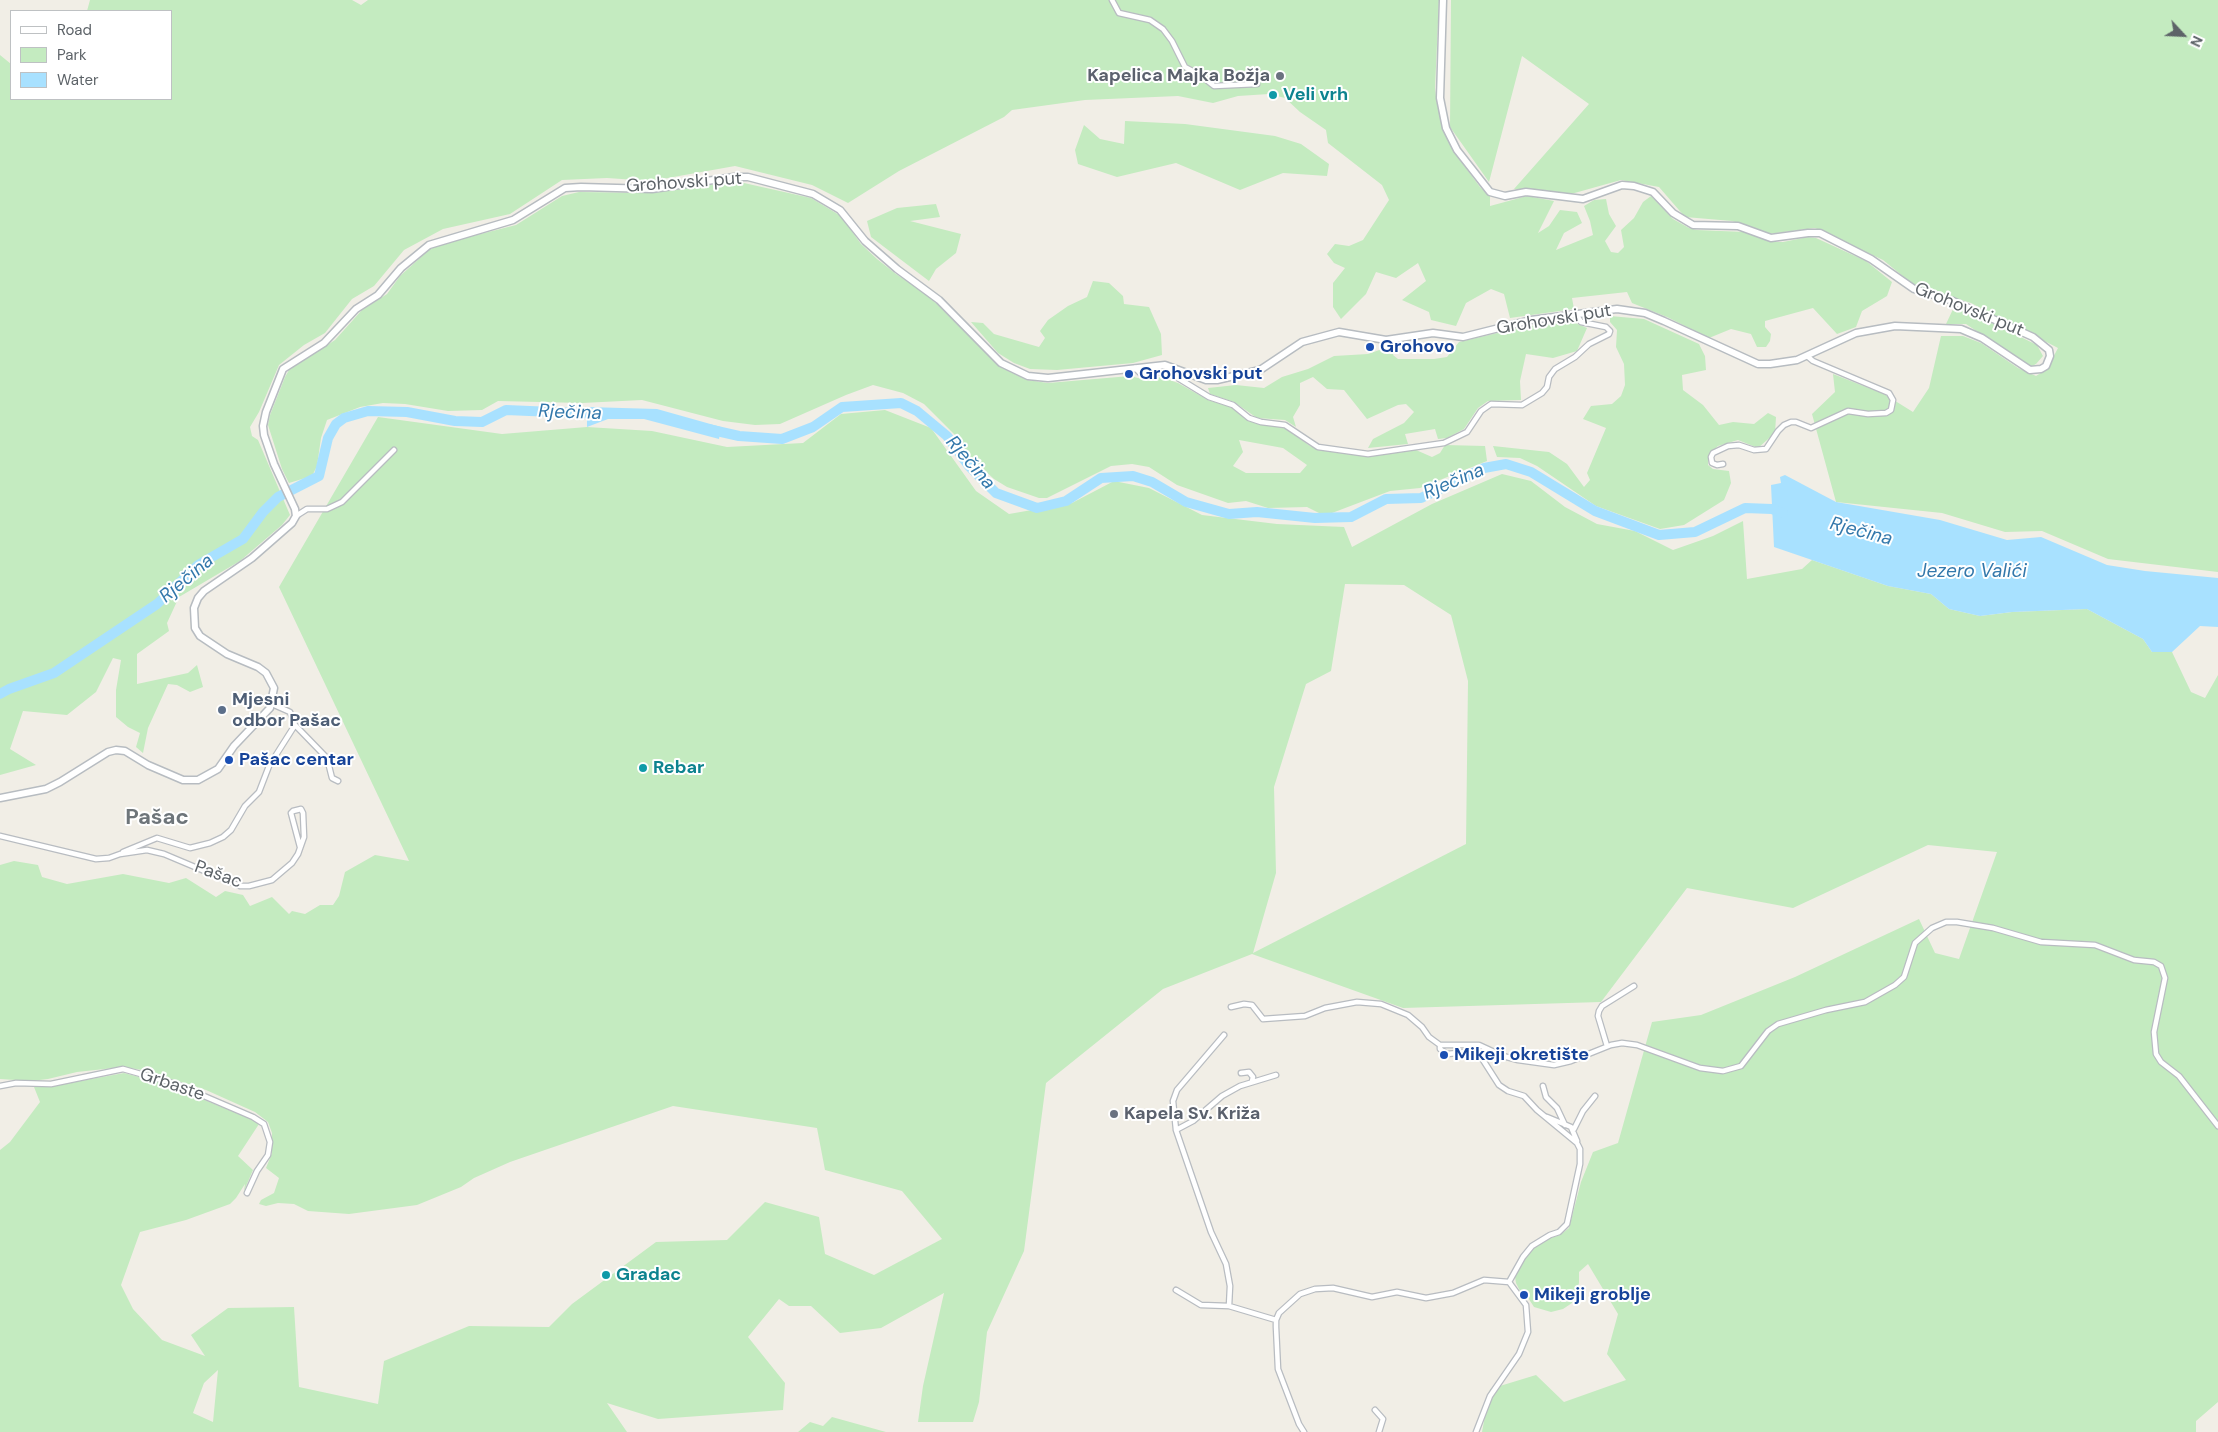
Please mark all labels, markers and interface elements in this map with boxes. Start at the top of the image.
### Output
legend [10,10,172,100]
north arrow [2158,10,2208,60]
text: Road [57,20,92,40]
text: N [2186,33,2207,50]
text: Park [57,45,87,65]
place label: Kapelica Majka Božja [1087,65,1270,87]
text: Water [57,70,98,90]
marker: Kapelica Majka Božja [1274,70,1286,82]
place label: Veli vrh [1283,84,1348,106]
marker: Veli vrh [1267,89,1279,101]
street label: Grohovski put [625,168,743,198]
street label: Grohovski put [1911,278,2027,342]
street label: Grohovski put [1495,300,1613,340]
place label: Grohovo [1380,336,1455,358]
marker: Grohovo [1364,341,1376,353]
place label: Grohovski put [1139,363,1263,385]
marker: Grohovski put [1123,368,1135,380]
water label: Rječina [538,400,602,426]
water label: Rječina [940,431,1000,495]
water label: Rječina [1420,459,1488,505]
water label: Rječina [1827,513,1895,551]
water label: Rječina [155,550,219,608]
water label: Jezero Valići [1917,561,2027,583]
place label: Mjesni odbor Pašac [232,689,341,732]
marker: Mjesni odbor Pašac [216,704,228,716]
place label: Pašac centar [239,749,354,771]
marker: Pašac centar [223,754,235,766]
place label: Rebar [653,757,704,779]
marker: Rebar [637,762,649,774]
district label: Pašac [125,805,189,831]
street label: Pašac [191,856,245,894]
place label: Mikeji okretište [1454,1044,1589,1066]
marker: Mikeji okretište [1438,1049,1450,1061]
street label: Grbaste [137,1064,207,1106]
place label: Kapela Sv. Križa [1124,1103,1260,1125]
marker: Kapela Sv. Križa [1108,1108,1120,1120]
place label: Gradac [616,1264,681,1286]
marker: Gradac [600,1269,612,1281]
place label: Mikeji groblje [1534,1284,1651,1306]
marker: Mikeji groblje [1518,1289,1530,1301]

